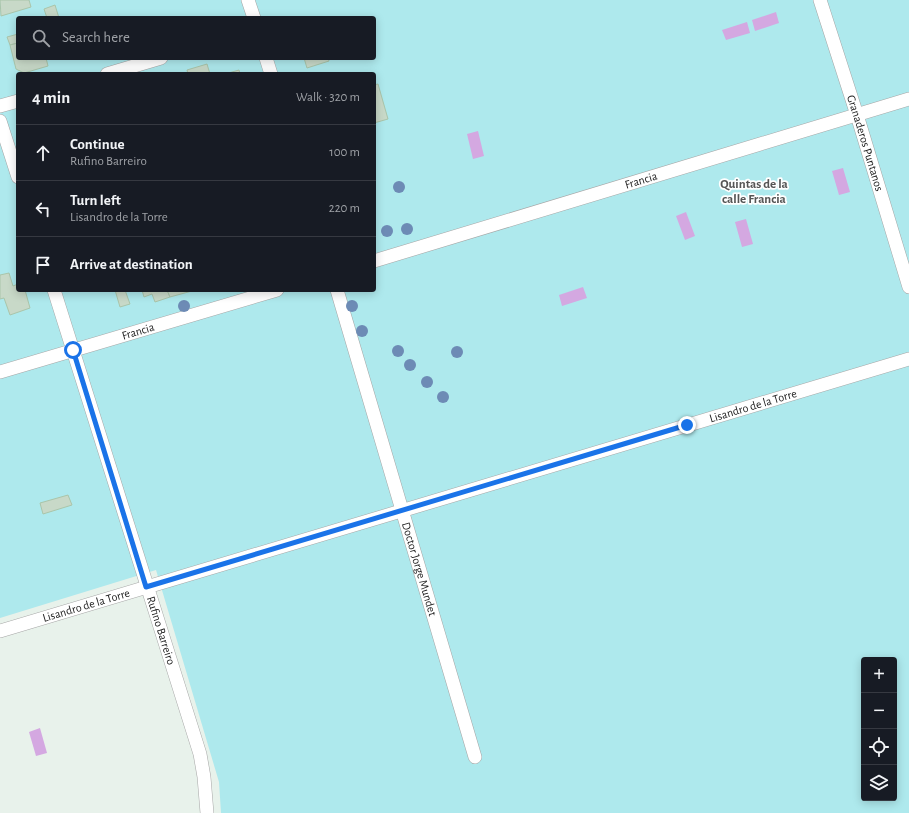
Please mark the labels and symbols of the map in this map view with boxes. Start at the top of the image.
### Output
street label: Granaderos Puntanos [845,93,886,193]
street label: Francia [623,169,659,191]
district label: Quintas de la calle Francia [720,178,788,206]
street label: Francia [120,321,156,342]
route start [64,341,82,359]
street label: Lisandro de la Torre [708,387,798,424]
route end [678,416,696,434]
street label: Doctor Jorge Mundet [400,521,439,618]
street label: Lisandro de la Torre [41,586,131,624]
street label: Rufino Barreiro [145,595,178,666]

